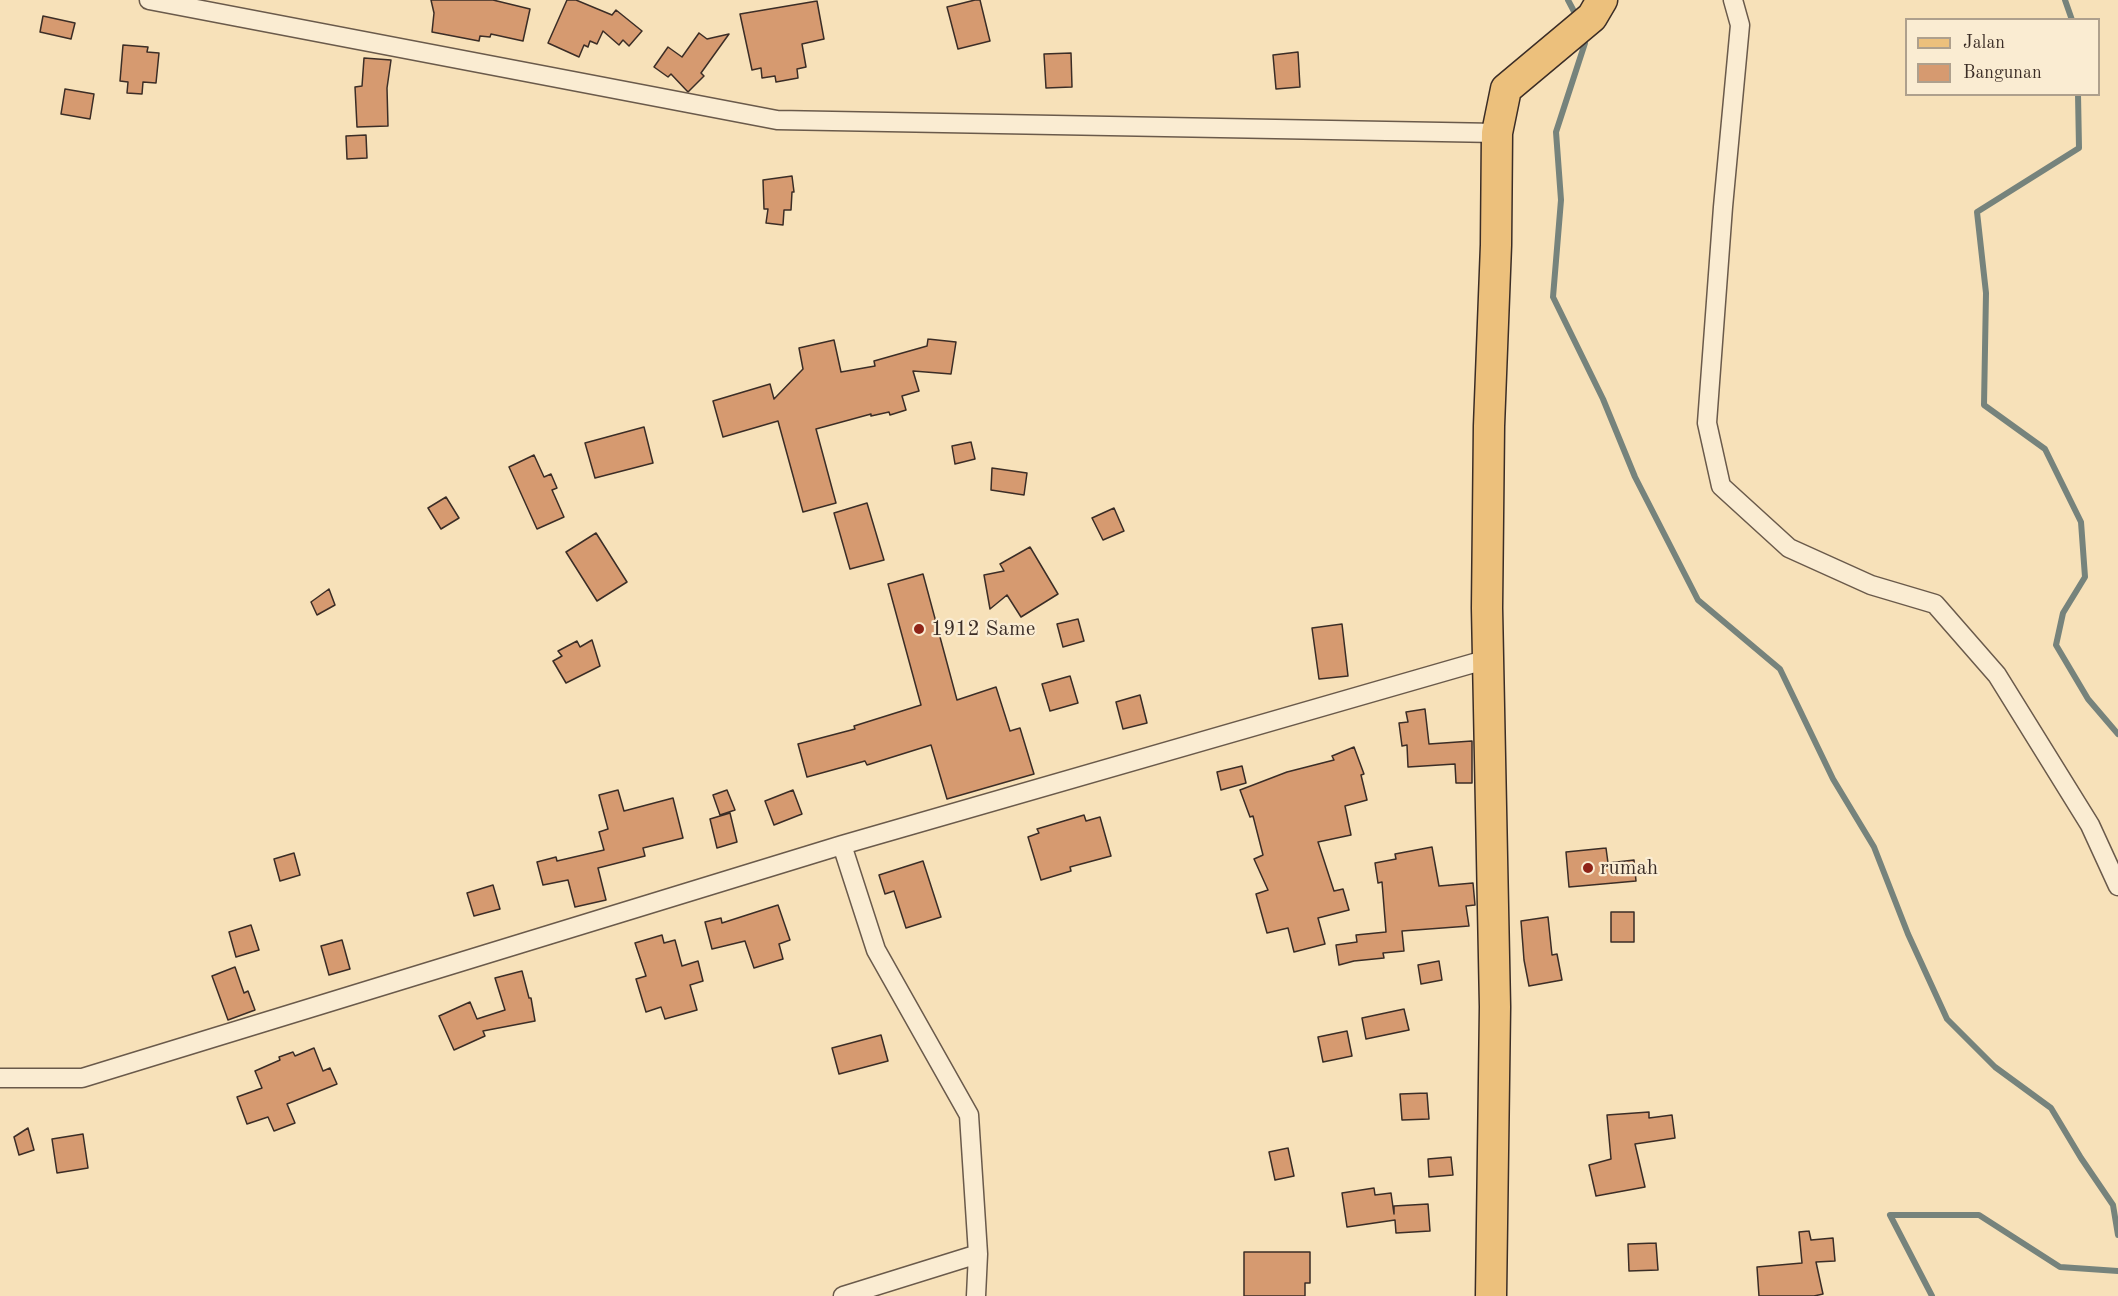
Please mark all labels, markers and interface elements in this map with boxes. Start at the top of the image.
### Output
legend [1905,18,2100,96]
text: Jalan [1963,34,2005,52]
text: Bangunan [1963,64,2042,82]
place label: 1912 Same [931,616,1035,642]
marker: 1912 Same [912,622,926,636]
place label: rumah [1600,855,1658,881]
marker: rumah [1581,861,1595,875]

